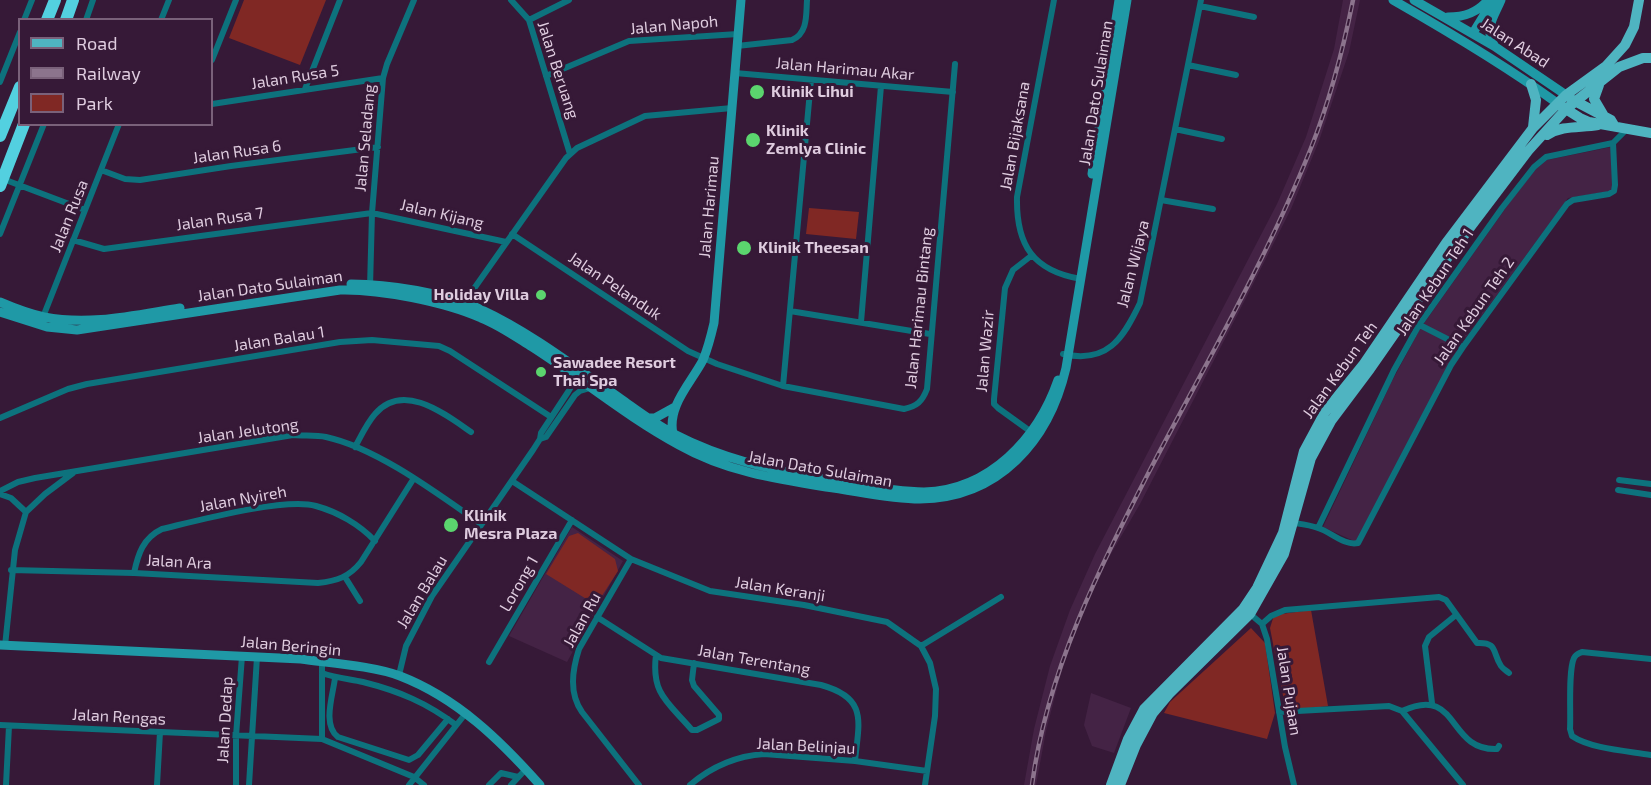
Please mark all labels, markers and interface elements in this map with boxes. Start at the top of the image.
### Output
street label: Jalan Napoh [629,12,719,38]
street label: Jalan Abad [1477,14,1553,72]
legend [18,18,213,126]
street label: Jalan Beruang [533,19,583,121]
street label: Jalan Dato Sulaiman [1075,19,1117,167]
text: Road [76,32,117,54]
street label: Jalan Harimau Akar [775,53,915,85]
street label: Jalan Rusa 5 [250,61,340,93]
text: Railway [76,62,141,84]
street label: Jalan Bijaksana [996,80,1034,192]
place label: Klinik Lihui [771,82,854,102]
street label: Jalan Seladang [351,83,379,193]
marker: Klinik Lihui [748,83,766,101]
text: Park [76,92,113,114]
place label: Klinik Zemlya Clinic [766,121,866,159]
marker: Klinik Zemlya Clinic [744,131,762,149]
street label: Jalan Rusa 6 [191,136,283,168]
street label: Jalan Harimau [695,155,723,259]
street label: Jalan Rusa [46,177,92,255]
street label: Jalan Kijang [398,195,486,233]
street label: Jalan Rusa 7 [175,203,265,235]
street label: Jalan Wijaya [1113,218,1153,310]
street label: Jalan Kebun Teh 1 [1392,225,1478,339]
street label: Jalan Harimau Bintang [901,226,937,390]
place label: Klinik Theesan [758,238,869,258]
marker: Klinik Theesan [735,239,753,257]
street label: Jalan Pelanduk [565,248,665,324]
street label: Jalan Kebun Teh 2 [1430,253,1518,369]
street label: Jalan Dato Sulaiman [196,266,344,306]
place label: Holiday Villa [433,285,529,305]
marker: Holiday Villa [534,288,548,302]
street label: Jalan Wazir [972,309,998,393]
street label: Jalan Kebun Teh [1298,318,1382,422]
street label: Jalan Balau 1 [232,322,326,356]
place label: Sawadee Resort Thai Spa [553,353,676,391]
marker: Sawadee Resort Thai Spa [534,365,548,379]
street label: Jalan Jelutong [196,414,300,448]
street label: Jalan Dato Sulaiman [746,447,894,491]
street label: Jalan Nyireh [198,482,288,516]
place label: Klinik Mesra Plaza [464,506,557,544]
marker: Klinik Mesra Plaza [442,516,460,534]
street label: Jalan Ara [146,551,212,573]
street label: Jalan Balau [393,552,451,632]
street label: Lorong 1 [496,553,542,615]
street label: Jalan Keranji [734,572,826,606]
street label: Jalan Ru [559,589,605,651]
street label: Jalan Beringin [240,632,342,660]
street label: Jalan Terentang [696,641,812,679]
street label: Jalan Pujaan [1272,645,1306,737]
street label: Jalan Dedap [213,676,237,764]
street label: Jalan Rengas [72,705,166,729]
street label: Jalan Belinjau [756,734,856,758]

